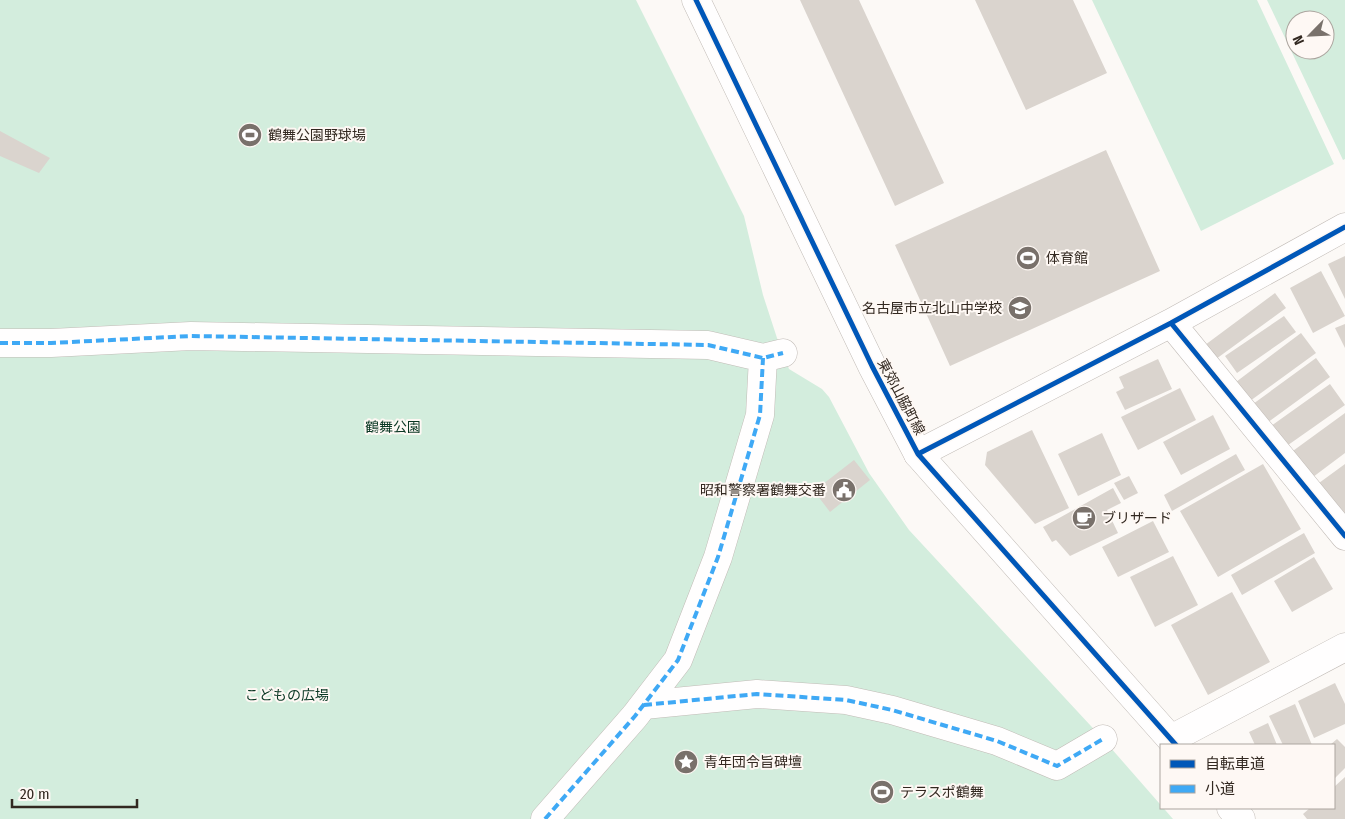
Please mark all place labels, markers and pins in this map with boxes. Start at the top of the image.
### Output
sports icon: 鶴舞公園野球場 [237,122,263,148]
place label: 鶴舞公園野球場 [268,127,366,144]
sports icon: 体育館 [1015,245,1041,271]
place label: 体育館 [1046,250,1088,267]
school or university icon: 名古屋市立北山中学校 [1007,295,1033,321]
place label: 名古屋市立北山中学校 [862,300,1002,317]
public building icon: 昭和警察署鶴舞交番 [831,477,857,503]
place label: 昭和警察署鶴舞交番 [700,482,826,499]
cafe icon: ブリザード [1071,505,1097,531]
place label: ブリザード [1102,510,1172,527]
place icon: 青年団令旨碑壇 [673,749,699,775]
place label: 青年団令旨碑壇 [704,754,802,771]
sports icon: テラスポ鶴舞 [869,779,895,805]
place label: テラスポ鶴舞 [900,784,984,801]

